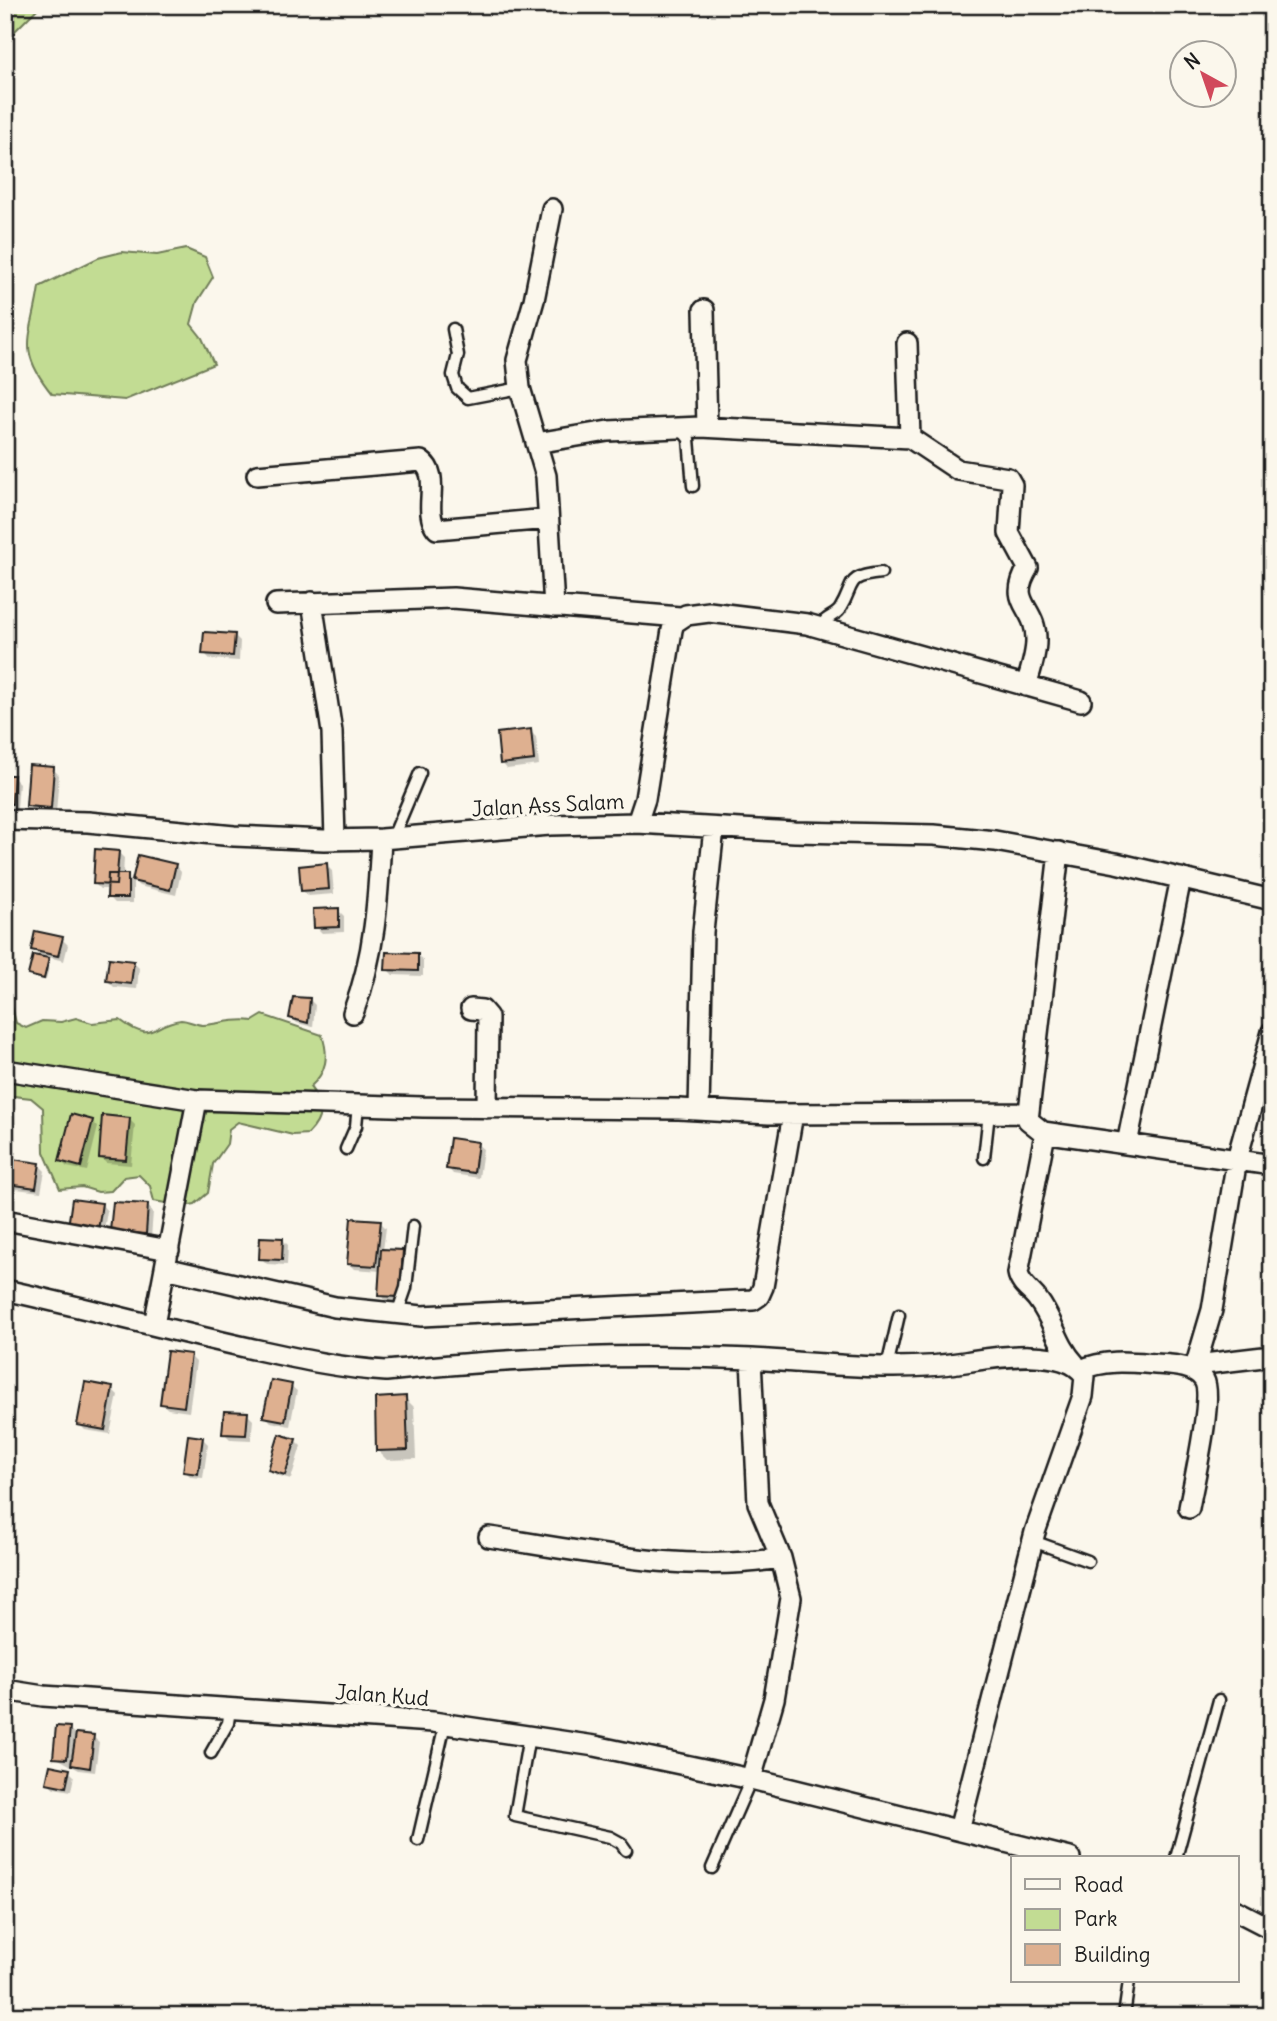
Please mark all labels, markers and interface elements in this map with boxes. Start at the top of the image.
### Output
north arrow [1168,38,1238,108]
text: N [1179,48,1205,74]
street label: Jalan Ass Salam [471,788,625,822]
street label: Jalan Kud [334,1678,430,1712]
legend [1011,1856,1238,1982]
text: Road [1074,1871,1123,1898]
text: Park [1074,1905,1117,1932]
text: Building [1074,1941,1150,1968]

